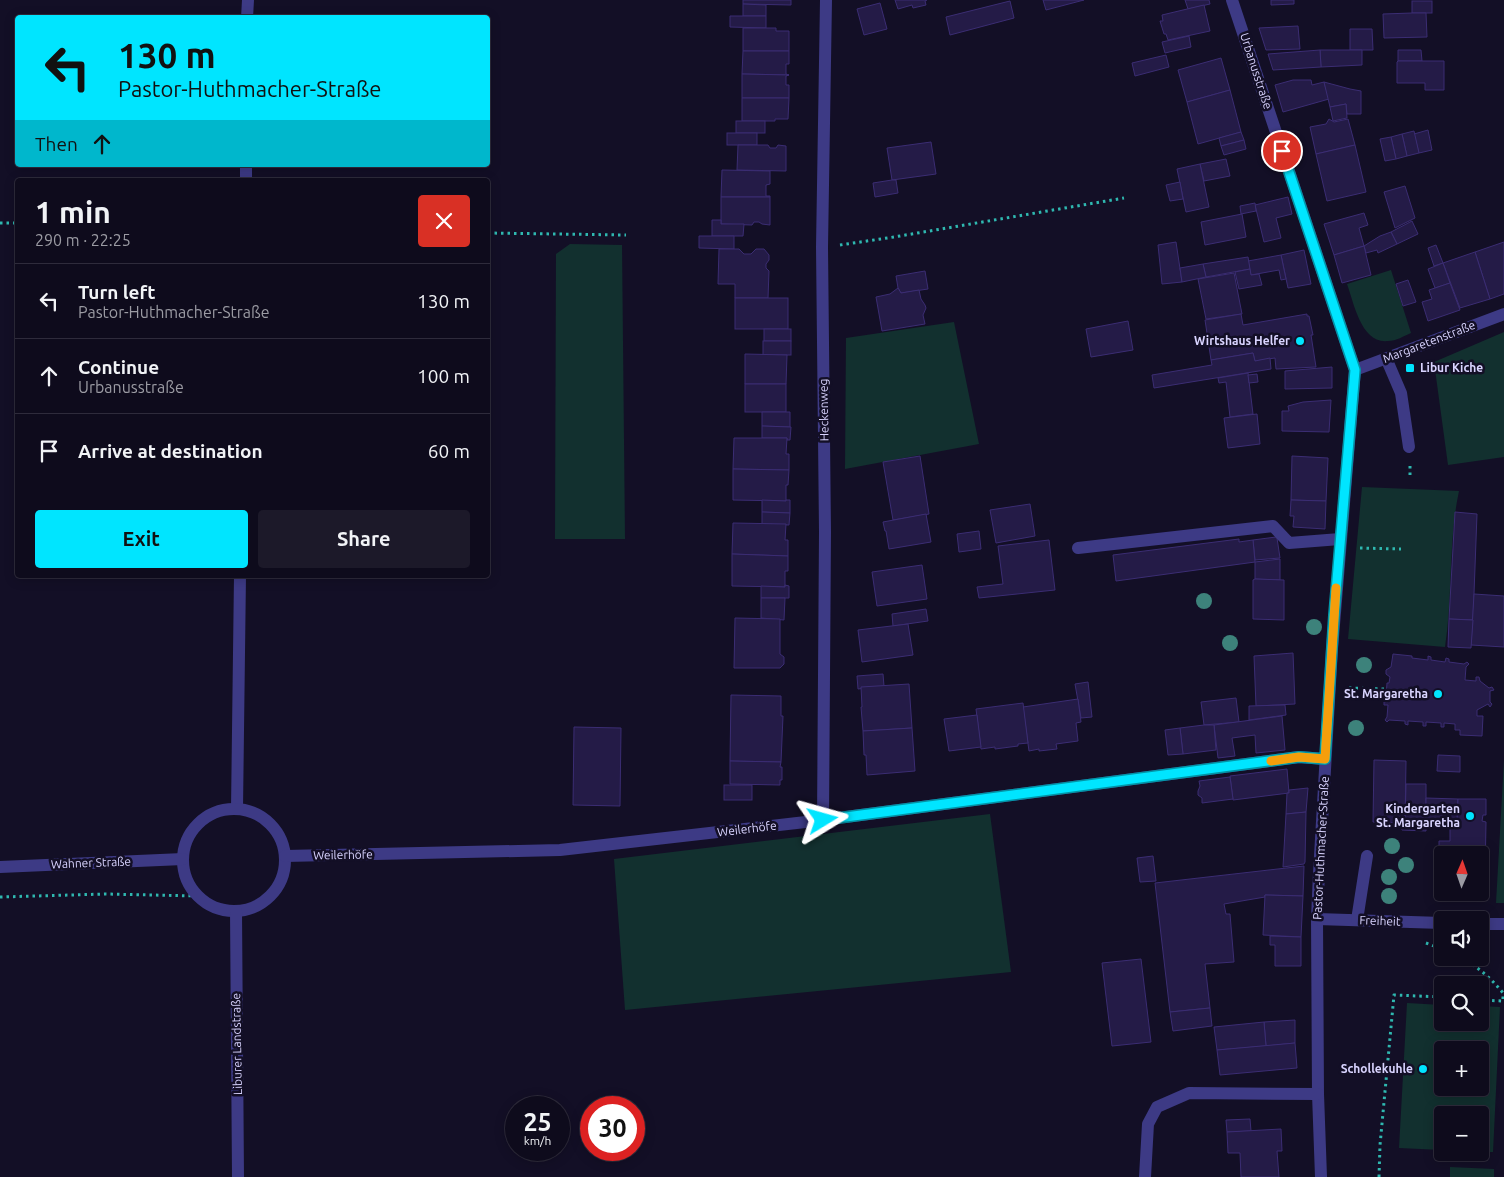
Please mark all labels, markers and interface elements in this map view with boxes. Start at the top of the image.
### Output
street label: Urbanusstraße [1238,31,1275,111]
icon: left [35,35,100,100]
text: 130 m [118,35,216,75]
text: Pastor-Huthmacher-Straße [118,76,381,101]
icon: ahead [88,130,116,158]
pin [1261,130,1303,172]
text: Then [35,133,78,155]
icon: arrive [1268,137,1296,165]
text: 1 min [35,195,111,229]
button: close [418,195,470,247]
text: 290 m · 22:25 [35,231,131,249]
text: Turn left [78,281,156,303]
icon: left [35,287,63,315]
text: 130 m [417,290,470,312]
text: Pastor-Huthmacher-Straße [78,303,270,321]
street label: Margaretenstraße [1381,318,1477,365]
place label: Wirtshaus Helfer [1194,334,1290,347]
marker: Wirtshaus Helfer [1294,335,1306,347]
text: Continue [78,356,159,378]
place label: Libur Kiche [1420,361,1483,374]
icon: ahead [35,362,63,390]
marker: Libur Kiche [1404,362,1416,374]
text: 100 m [417,365,470,387]
text: Urbanusstraße [78,378,184,396]
street label: Heckenweg [816,379,831,441]
icon: arrive [35,437,63,465]
text: Arrive at destination [78,440,263,462]
text: 60 m [428,440,470,462]
button: Exit [35,510,248,568]
button: Share [258,510,470,568]
place label: St. Margaretha [1344,687,1428,700]
marker: St. Margaretha [1432,688,1444,700]
street label: Pastor-Huthmacher-Straße [1310,776,1331,920]
position arrow [796,793,848,845]
place label: Kindergarten St. Margaretha [1376,802,1460,829]
marker: Kindergarten St. Margaretha [1464,810,1476,822]
street label: Weilerhöfe [716,818,777,839]
north arrow [1434,846,1489,901]
map controls [1434,846,1489,1161]
street label: Weilerhöfe [313,847,373,862]
street label: Wahner Straße [51,855,131,870]
button: sound [1434,911,1489,966]
street label: Freiheit [1359,913,1401,928]
button: search [1434,976,1489,1031]
street label: Liburer Landstraße [229,993,244,1095]
button: + [1434,1041,1489,1096]
place label: Schollekuhle [1341,1062,1413,1075]
marker: Schollekuhle [1417,1063,1429,1075]
speed limit sign: 30 [580,1096,645,1161]
button: − [1434,1106,1489,1161]
text: 25 [523,1108,552,1136]
text: km/h [524,1134,551,1147]

